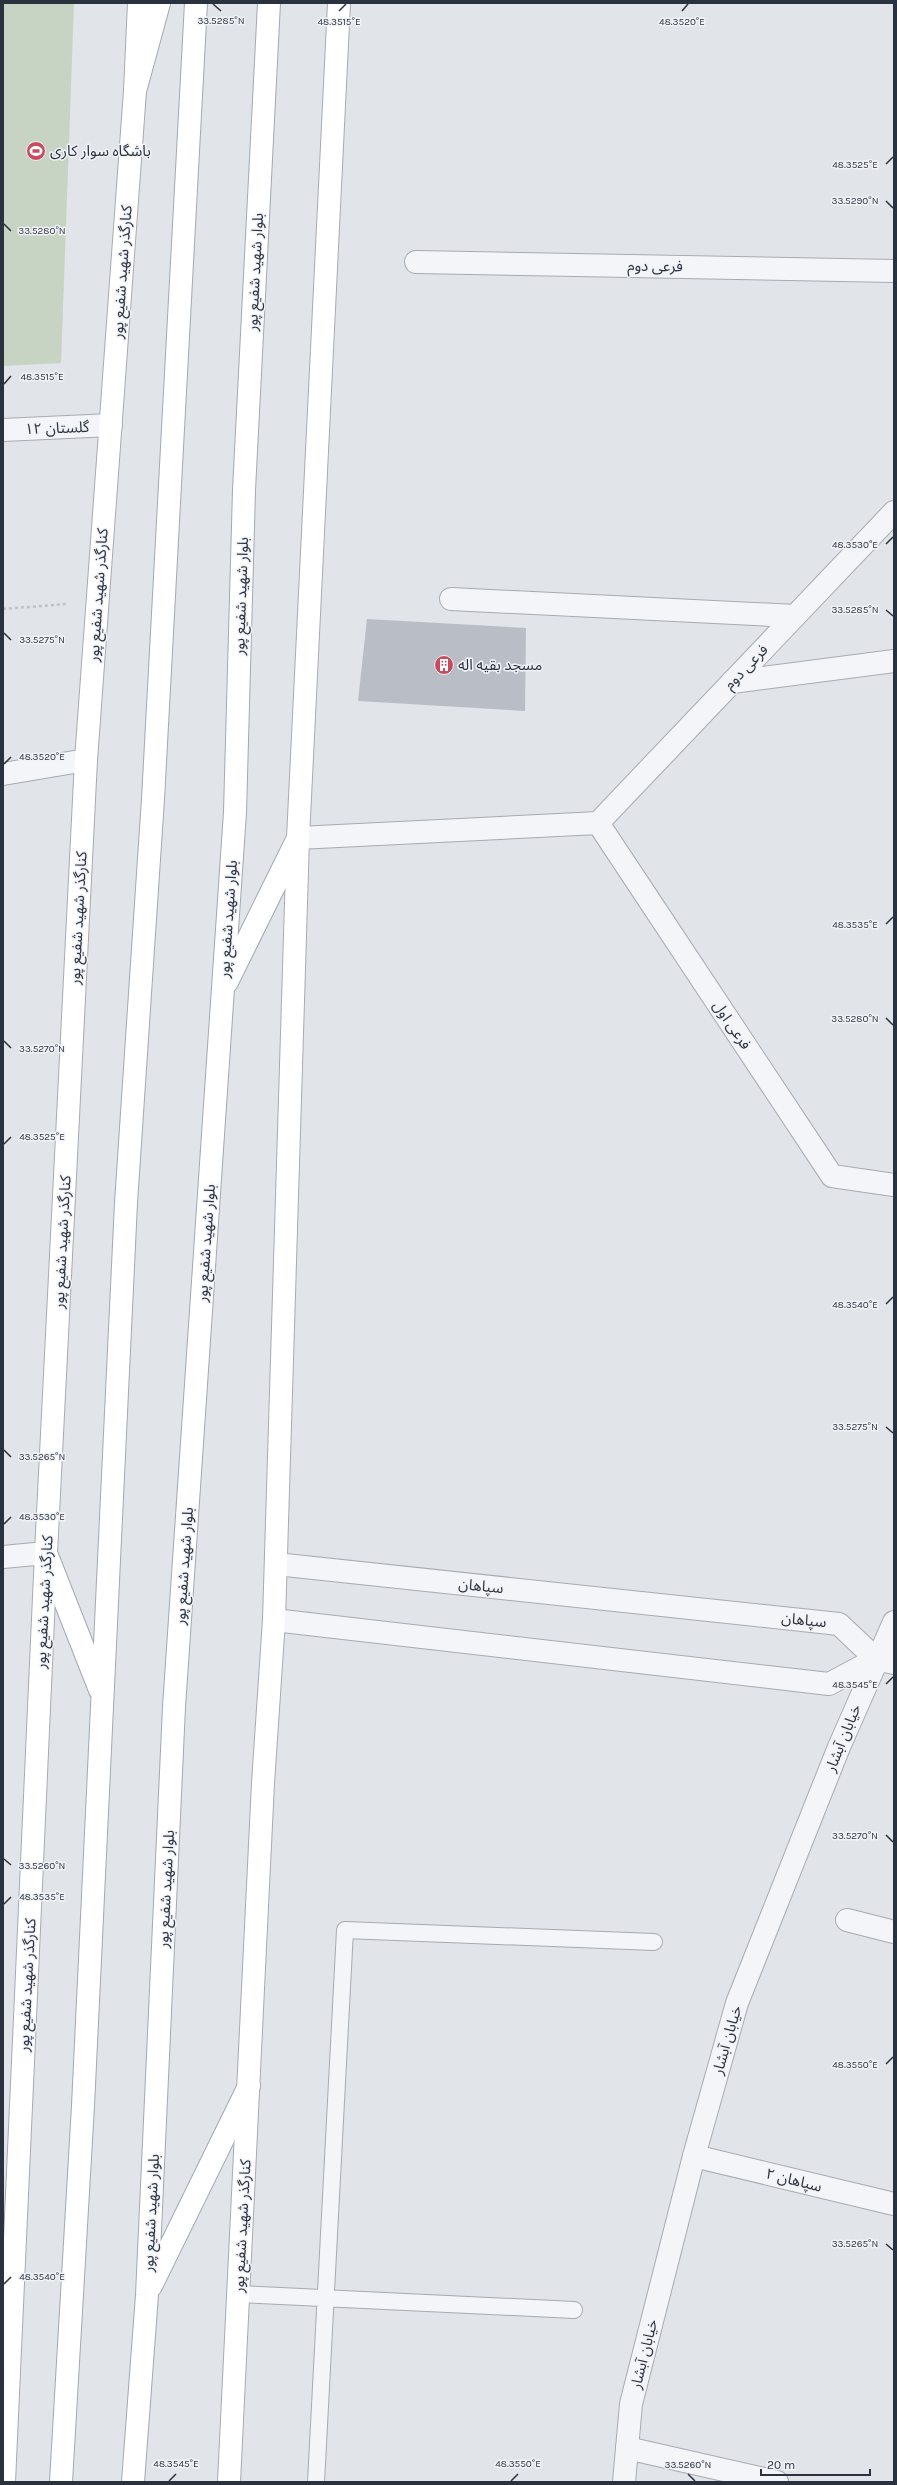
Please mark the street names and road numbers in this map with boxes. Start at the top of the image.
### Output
street label: کنارگذر شهید شفیع پور [108,204,139,341]
street label: بلوار شهید شفیع پور [243,213,270,333]
street label: فرعی دوم [627,257,683,277]
street label: گلستان ۱۲ [25,418,90,438]
street label: کنارگذر شهید شفیع پور [84,527,115,664]
street label: بلوار شهید شفیع پور [230,537,255,656]
street label: فرعی دوم [720,641,773,695]
street label: کنارگذر شهید شفیع پور [65,850,94,986]
street label: بلوار شهید شفیع پور [215,859,244,980]
street label: فرعی اول [709,997,755,1053]
street label: کنارگذر شهید شفیع پور [49,1174,78,1310]
street label: بلوار شهید شفیع پور [193,1183,222,1304]
street label: بلوار شهید شفیع پور [171,1506,200,1627]
street label: کنارگذر شهید شفیع پور [31,1534,60,1670]
street label: سپاهان [458,1575,505,1598]
street label: سپاهان [781,1609,828,1632]
street label: خیابان آبشار [821,1701,865,1775]
street label: بلوار شهید شفیع پور [154,1830,181,1950]
street label: کنارگذر شهید شفیع پور [14,1917,43,2053]
street label: خیابان آبشار [708,2003,746,2078]
street label: بلوار شهید شفیع پور [139,2154,166,2274]
street label: کنارگذر شهید شفیع پور [229,2158,258,2294]
street label: سپاهان ۲ [764,2164,824,2197]
street label: خیابان آبشار [626,2317,661,2392]

